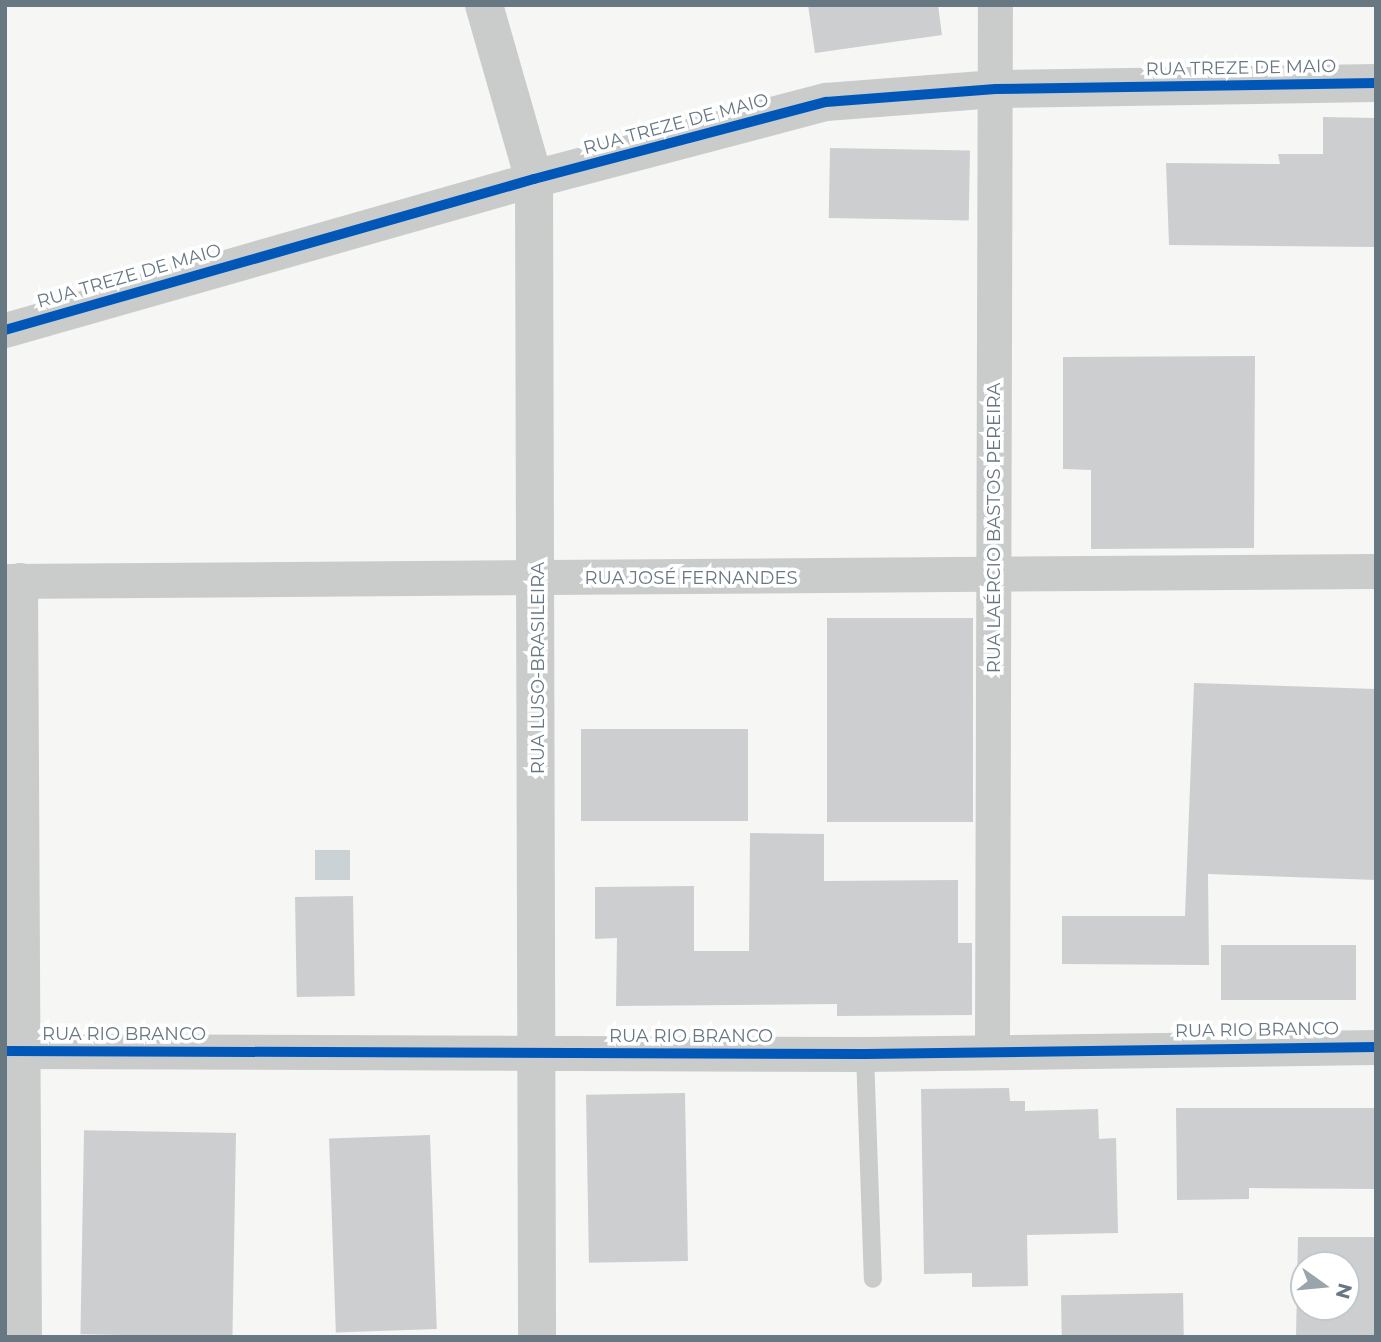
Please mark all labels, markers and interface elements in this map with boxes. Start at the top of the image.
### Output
street label: RUA TREZE DE MAIO [1145,56,1337,80]
street label: RUA TREZE DE MAIO [581,89,771,159]
street label: RUA TREZE DE MAIO [34,239,224,313]
street label: RUA LAÉRCIO BASTOS PEREIRA [983,383,1005,673]
street label: RUA LUSO-BRASILEIRA [527,562,549,774]
street label: RUA JOSÉ FERNANDES [584,567,798,589]
street label: RUA RIO BRANCO [1175,1018,1339,1042]
street label: RUA RIO BRANCO [42,1023,206,1045]
street label: RUA RIO BRANCO [609,1025,773,1047]
north arrow [1290,1251,1360,1321]
text: N [1331,1281,1357,1301]

